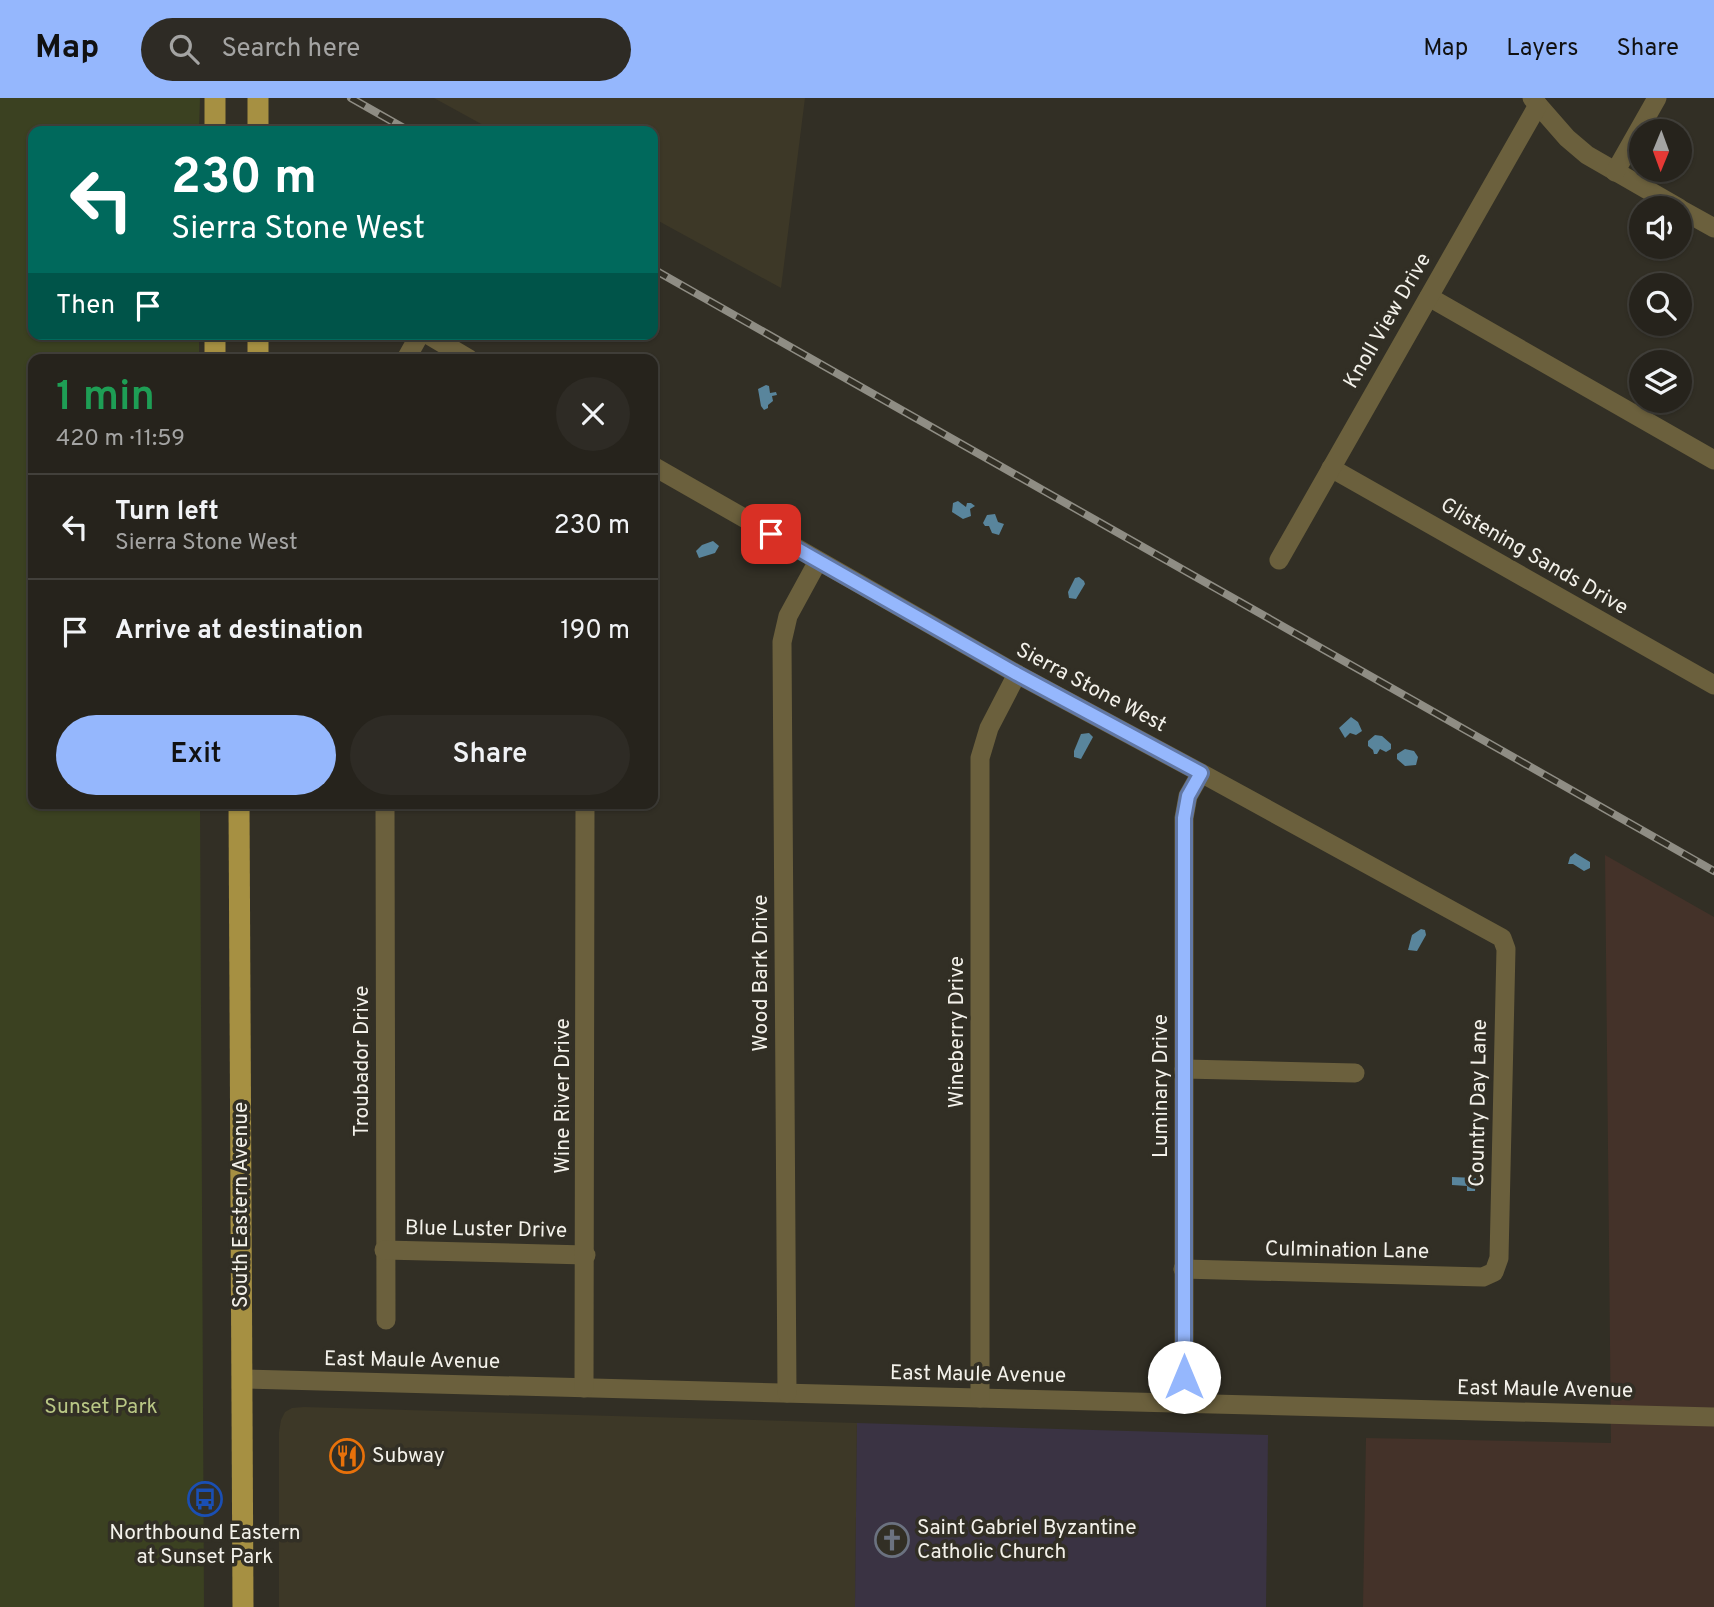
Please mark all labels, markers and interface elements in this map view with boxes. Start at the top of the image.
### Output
search box [141,18,631,81]
text: Map [35,28,99,70]
icon: search [165,30,203,68]
text: Search here [221,33,360,66]
text: Map [1423,34,1468,64]
text: Layers [1506,34,1578,64]
text: Share [1616,34,1679,64]
north arrow [1629,119,1692,182]
map controls [1629,119,1692,413]
text: 230 m [171,149,317,211]
icon: left [56,154,147,245]
button: sound [1629,196,1692,259]
text: Sierra Stone West [171,210,425,250]
street label: Knoll View Drive [1338,248,1438,394]
button: search [1629,273,1692,336]
icon: arrive [129,287,167,325]
text: Then [56,290,115,323]
button: layers [1629,350,1692,413]
text: 1 min [56,372,155,425]
button: close [556,377,630,451]
text: 420 m · 11:59 [56,425,185,454]
street label: Glistening Sands Drive [1435,492,1633,622]
text: Turn left [115,496,219,529]
pin [741,504,801,564]
icon: left [56,508,94,546]
text: 230 m [554,510,630,543]
icon: arrive [752,515,790,553]
text: Sierra Stone West [115,529,298,558]
icon: arrive [56,613,94,651]
text: Arrive at destination [115,615,363,648]
text: 190 m [560,615,630,648]
street label: Sierra Stone West [1011,637,1171,739]
button: Exit [56,715,336,795]
button: Share [350,715,630,795]
street label: Wood Bark Drive [748,894,775,1052]
street label: Wineberry Drive [944,956,971,1108]
street label: Troubador Drive [349,985,376,1137]
street label: Luminary Drive [1148,1014,1175,1158]
street label: Wine River Drive [550,1018,577,1174]
street label: Country Day Lane [1464,1019,1494,1187]
street label: South Eastern Avenue [228,1102,255,1308]
street label: Blue Luster Drive [405,1215,567,1245]
street label: Culmination Lane [1265,1236,1429,1266]
position arrow [1147,1340,1221,1414]
street label: East Maule Avenue [324,1346,500,1376]
street label: East Maule Avenue [890,1360,1066,1390]
street label: East Maule Avenue [1457,1375,1633,1405]
park label: Sunset Park [44,1394,158,1421]
restaurant icon: Subway [328,1437,366,1475]
place label: Subway [372,1443,445,1470]
bus stop icon: Northbound Eastern at Sunset Park [186,1480,224,1518]
place label: Saint Gabriel Byzantine Catholic Church [917,1515,1136,1566]
place label: Northbound Eastern at Sunset Park [109,1520,301,1571]
church icon: Saint Gabriel Byzantine Catholic Church [873,1521,911,1559]

